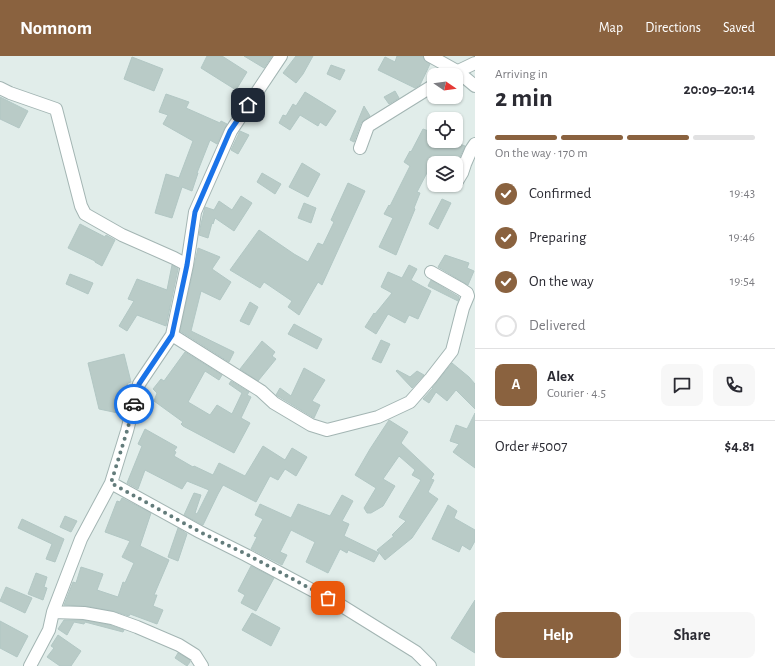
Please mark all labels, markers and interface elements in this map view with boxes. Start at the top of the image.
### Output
text: Nomnom [20,19,92,38]
text: Map [599,21,623,35]
text: Directions [645,21,701,35]
text: Saved [723,21,755,35]
north arrow [427,68,463,104]
map controls [427,68,463,192]
text: Arriving in [495,68,548,81]
text: 20:09–20:14 [683,82,755,97]
text: 2 min [495,85,553,111]
pin [231,88,265,122]
icon: home [237,94,259,116]
button: locate [427,112,463,148]
text: On the way · 170 m [495,147,588,160]
button: layers [427,156,463,192]
icon: check [495,183,517,205]
text: Confirmed [529,186,591,201]
text: 19:43 [730,187,755,200]
icon: check [495,227,517,249]
text: Preparing [529,230,586,245]
text: 19:46 [729,231,755,244]
icon: check [495,271,517,293]
text: On the way [529,274,594,289]
text: 19:54 [730,275,755,288]
text: Delivered [529,318,586,333]
button: chat [661,364,703,406]
button: phone [713,364,755,406]
text: Alex [547,369,574,384]
text: A [511,377,521,392]
courier [114,384,154,424]
text: Courier · 4.5 [547,387,606,400]
icon: car [123,393,145,415]
text: Order #5007 [495,439,567,454]
text: $4.81 [724,439,755,454]
pin [311,581,345,615]
icon: bag [317,587,339,609]
button: Help [495,612,621,658]
button: Share [629,612,755,658]

